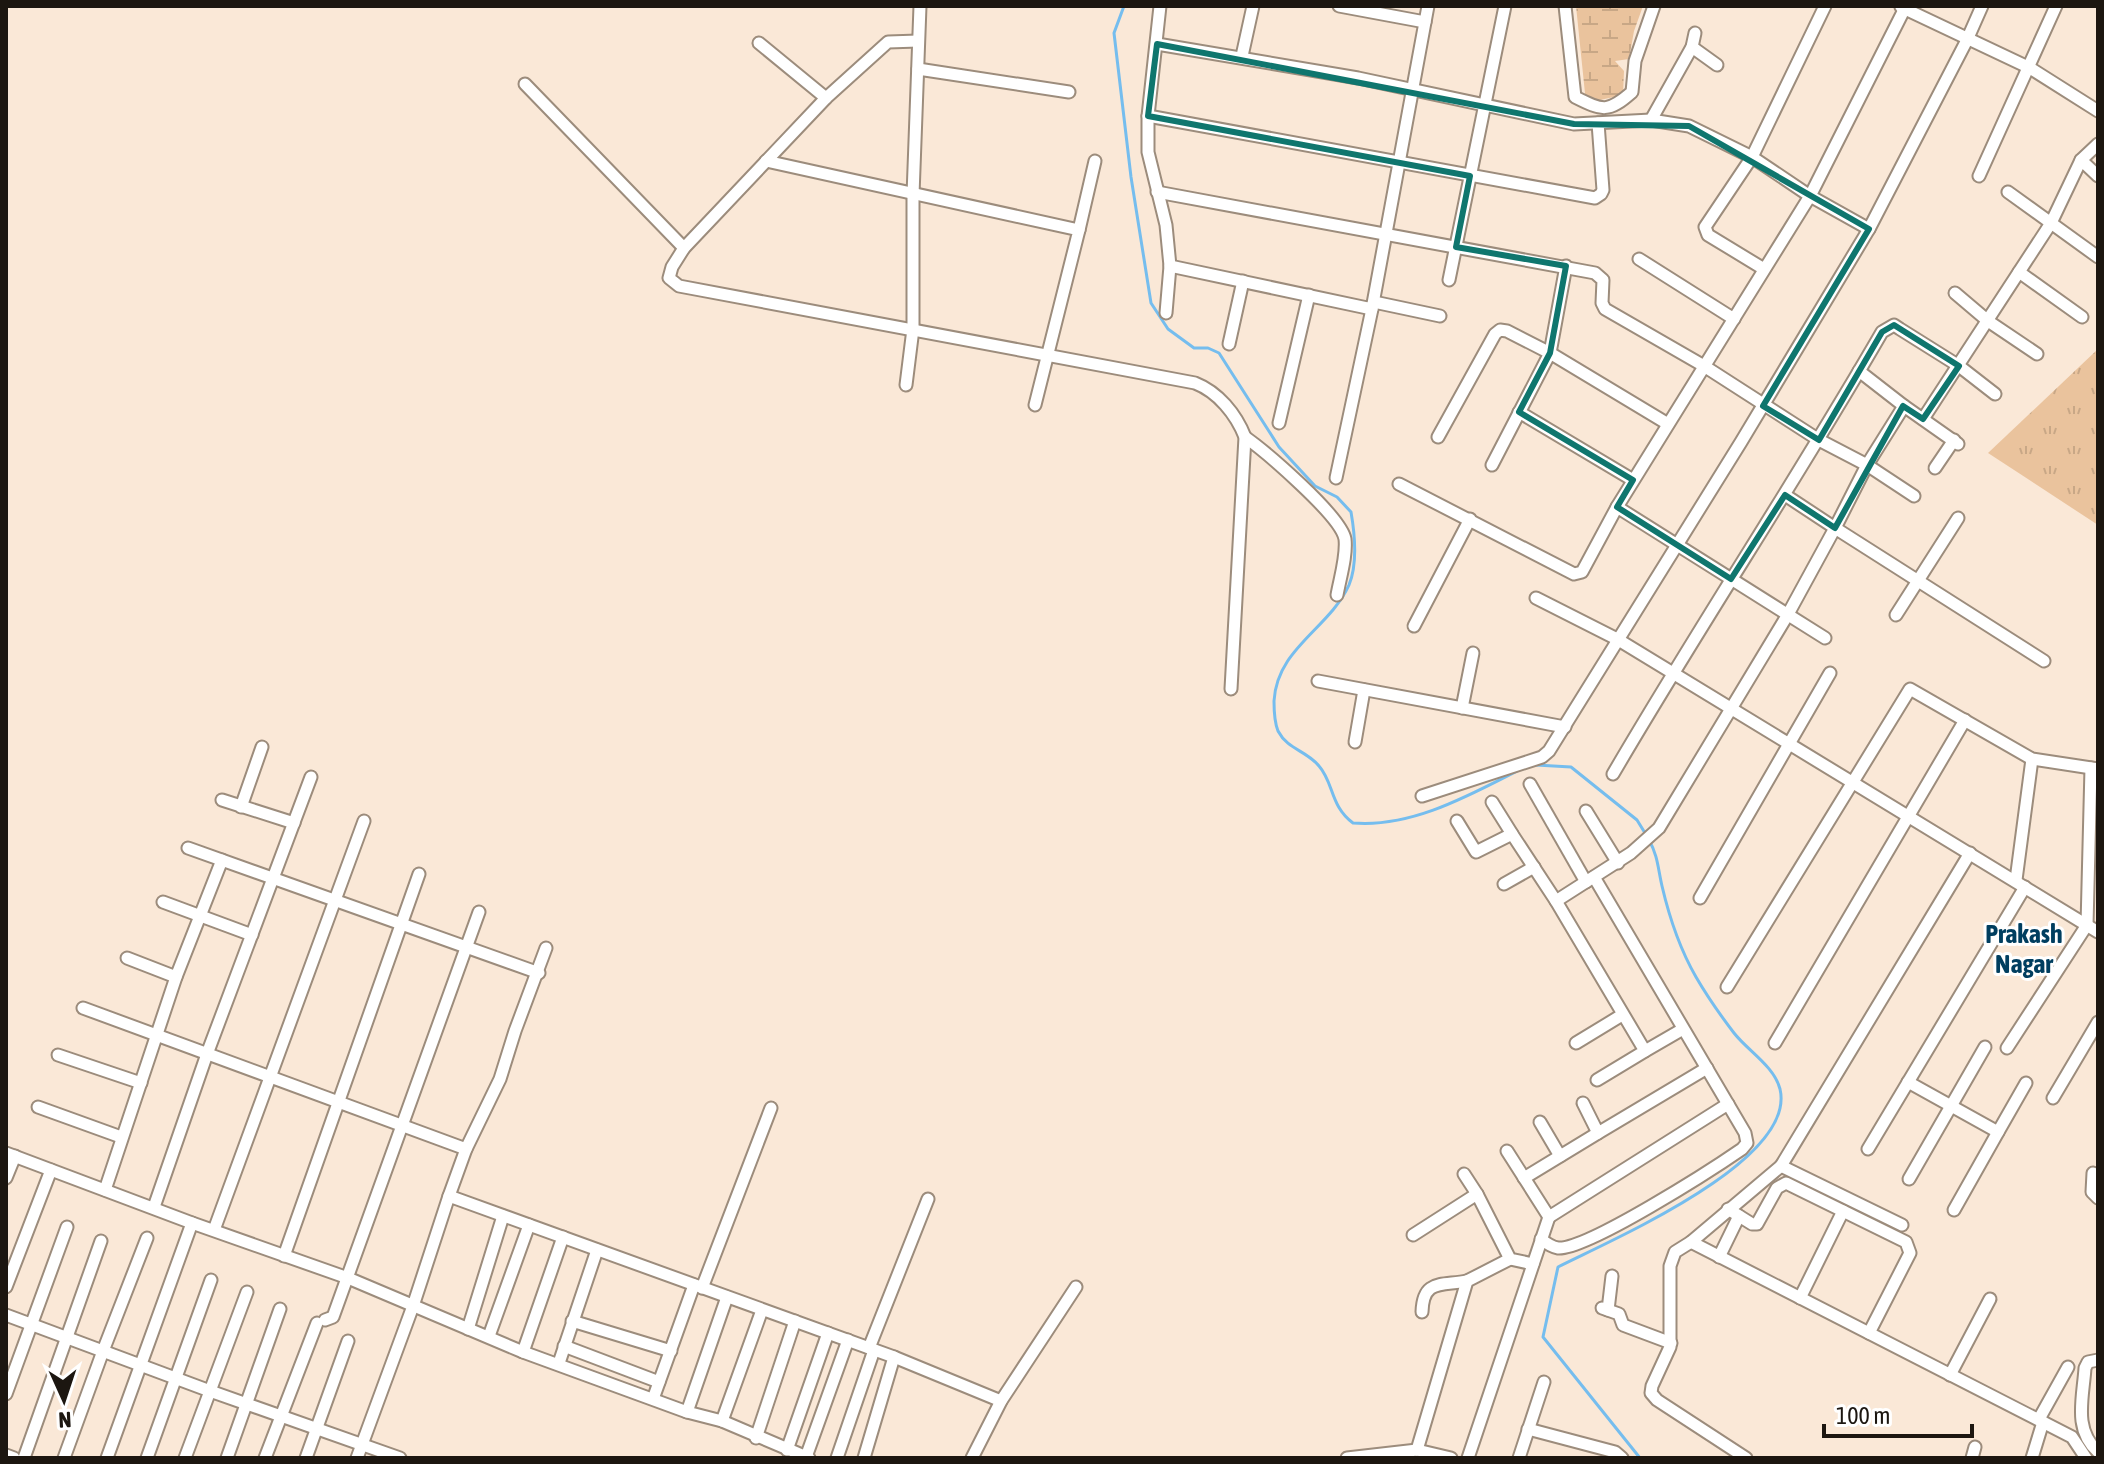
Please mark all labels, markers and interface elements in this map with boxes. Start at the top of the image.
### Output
district label: Prakash Nagar [1985,919,2063,979]
north arrow [24,1360,104,1440]
scale bar [1824,1388,1972,1438]
text: 100 m [1836,1402,1890,1429]
text: N [58,1407,72,1433]

